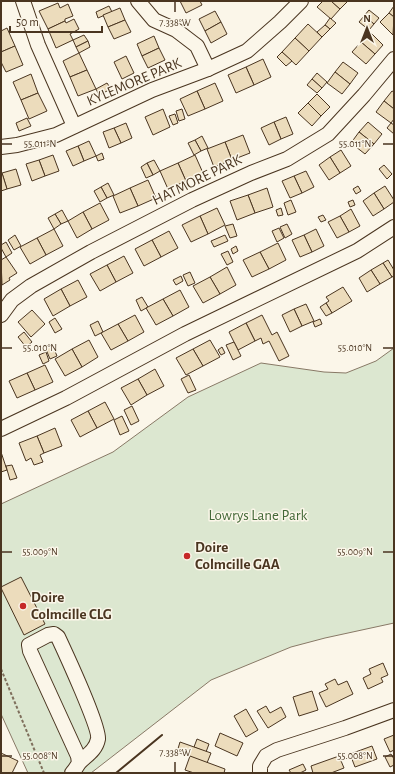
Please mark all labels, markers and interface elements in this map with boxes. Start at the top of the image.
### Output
scale bar [10,8,102,34]
north arrow [347,8,387,48]
text: N [363,13,371,24]
text: 50 m [16,16,39,28]
text: 7.338°W [159,18,191,28]
street label: KYLEMORE PARK [84,55,184,109]
text: 55.011°N [24,139,56,149]
text: 55.011°N [339,139,371,149]
street label: HATMORE PARK [150,152,245,208]
text: 55.010°N [23,343,57,353]
text: 55.010°N [338,343,372,353]
park label: Lowrys Lane Park [209,508,308,523]
place label: Doire Colmcille GAA [195,540,280,572]
text: 55.009°N [22,547,58,557]
text: 55.009°N [337,547,373,557]
marker: Doire Colmcille GAA [182,551,192,561]
place label: Doire Colmcille CLG [31,590,112,622]
marker: Doire Colmcille CLG [18,601,28,611]
text: 7.338°W [159,748,191,758]
text: 55.008°N [22,751,58,761]
text: 55.008°N [337,751,373,761]

